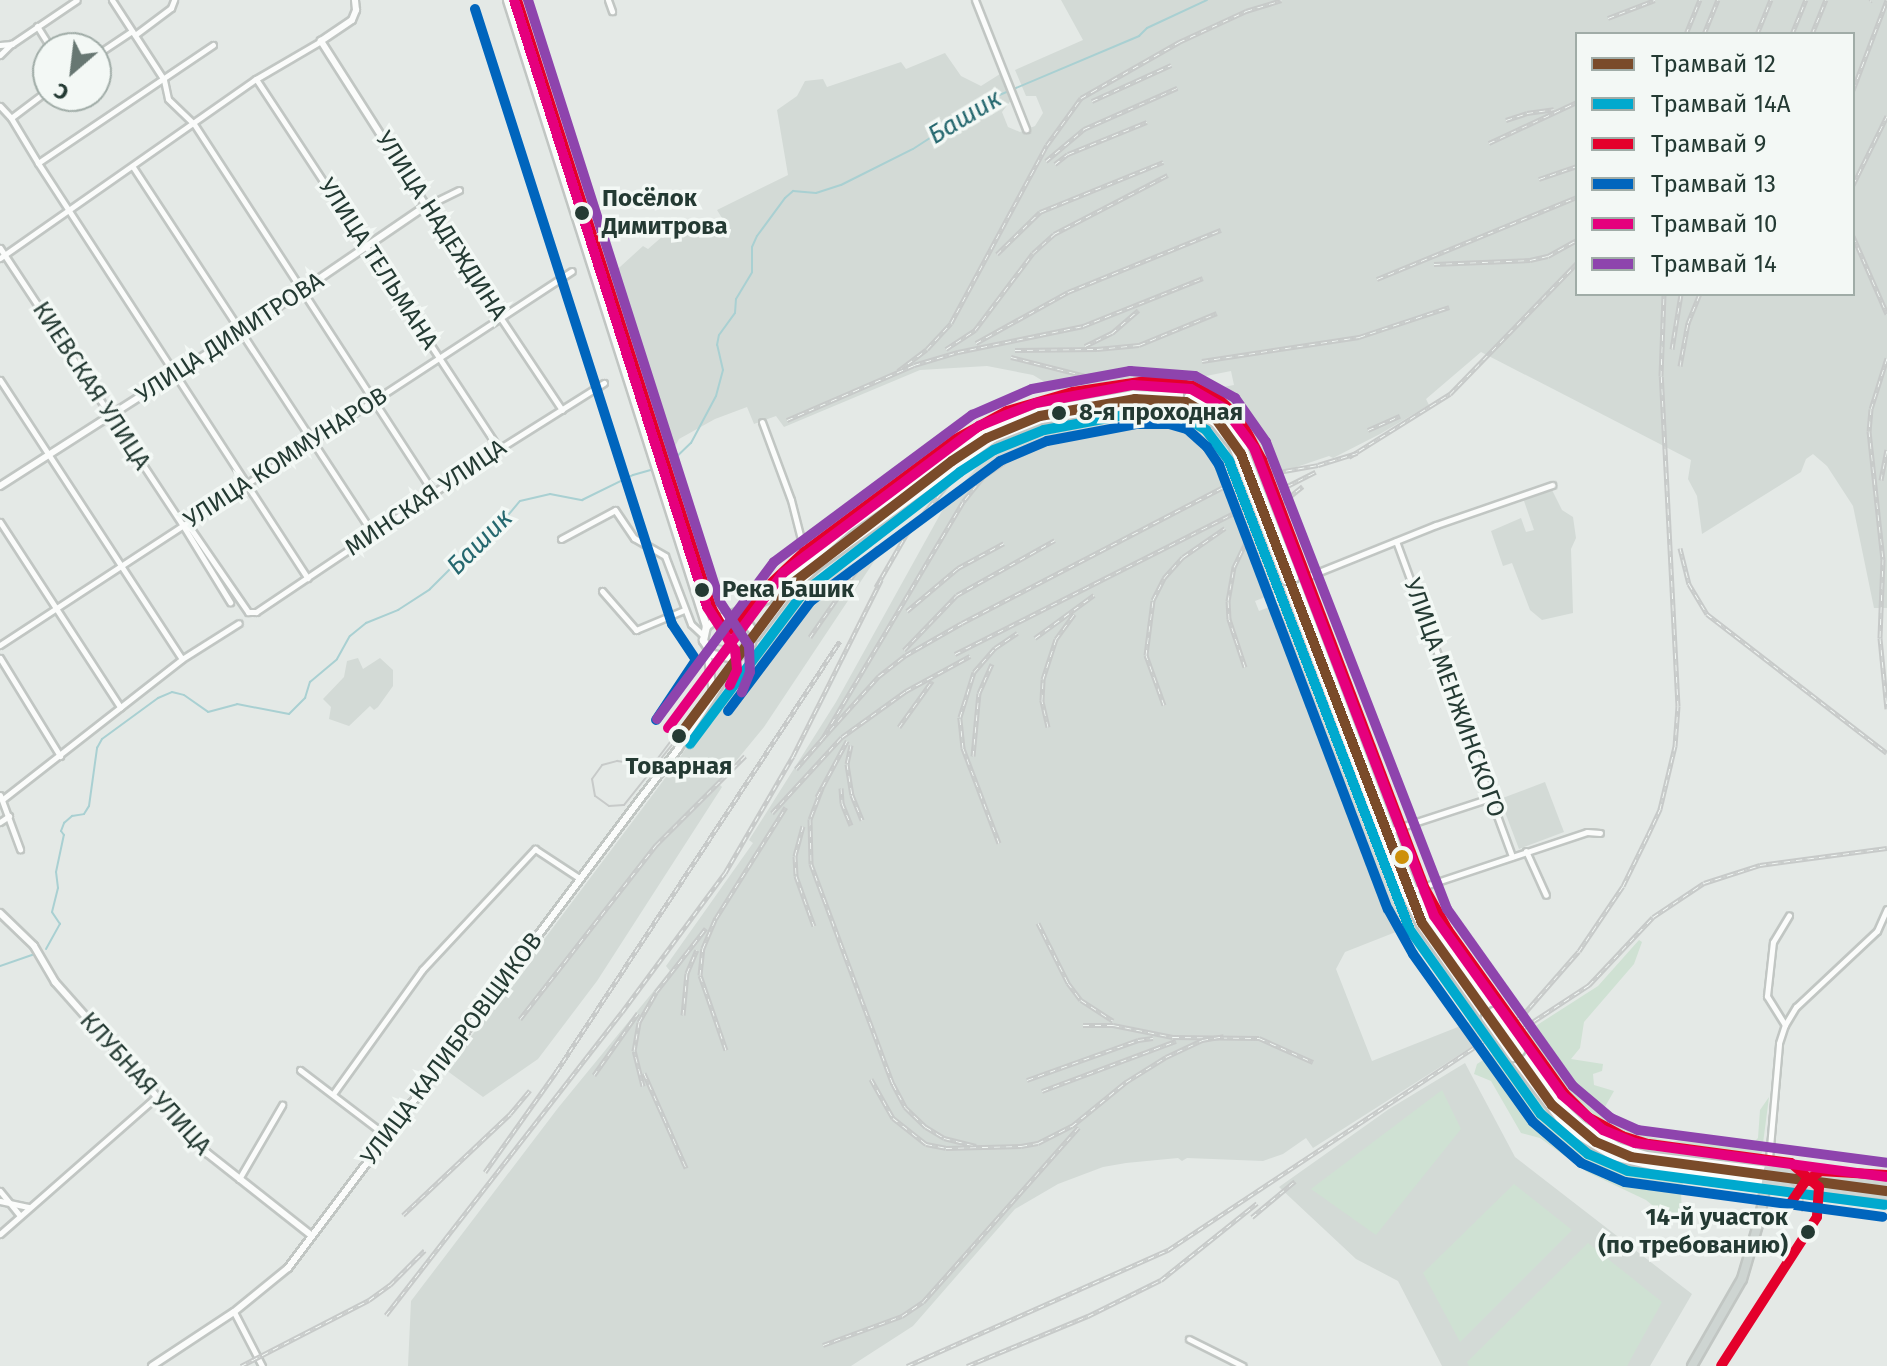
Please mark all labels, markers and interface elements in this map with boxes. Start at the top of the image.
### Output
north arrow [32,32,112,112]
legend [1575,32,1855,296]
text: Трамвай 12 [1651,50,1776,78]
text: С [50,77,73,107]
water label: Башик [922,83,1008,151]
text: Трамвай 14А [1651,90,1791,118]
street label: УЛИЦА НАДЕЖДИНА [369,126,513,326]
text: Трамвай 9 [1651,130,1766,158]
text: Трамвай 13 [1651,170,1776,198]
street label: УЛИЦА ТЕЛЬМАНА [312,173,444,355]
place label: Посёлок Димитрова [602,185,728,241]
marker: Посёлок Димитрова [569,200,595,226]
text: Трамвай 10 [1651,210,1777,238]
text: Трамвай 14 [1651,250,1777,278]
street label: УЛИЦА ДИМИТРОВА [131,267,329,409]
street label: КИЕВСКАЯ УЛИЦА [26,297,156,475]
street label: УЛИЦА КОММУНАРОВ [179,382,393,534]
place label: 8-я проходная [1079,399,1243,427]
marker: 8-я проходная [1046,400,1072,426]
street label: МИНСКАЯ УЛИЦА [340,434,512,562]
water label: Башик [440,502,520,582]
street label: УЛИЦА МЕНЖИНСКОГО [1397,575,1511,821]
place label: Река Башик [722,576,854,604]
marker: Река Башик [689,577,715,603]
marker: Товарная [666,723,692,749]
place label: Товарная [626,753,732,781]
unlabelled marker [1394,849,1410,865]
street label: УЛИЦА КАЛИБРОВЩИКОВ [355,927,549,1171]
street label: КЛУБНАЯ УЛИЦА [73,1007,217,1161]
place label: 14-й участок (по требованию) [1598,1204,1788,1260]
marker: 14-й участок (по требованию) [1795,1219,1821,1245]

